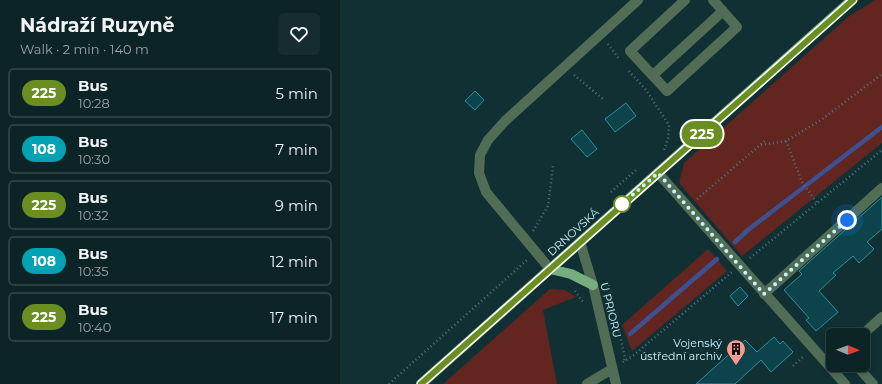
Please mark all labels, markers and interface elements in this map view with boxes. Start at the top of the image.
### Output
button: heart [278,13,320,55]
text: Nádraží Ruzyně [20,14,175,37]
text: Walk · 2 min · 140 m [20,41,149,57]
text: Bus [78,76,108,95]
text: 225 [32,84,56,102]
text: 5 min [275,84,318,103]
text: 10:28 [78,95,110,111]
line badge: 225 [679,121,725,147]
text: 225 [690,125,714,143]
text: Bus [78,132,108,151]
text: 108 [32,140,56,158]
text: 7 min [275,140,318,159]
text: 10:30 [78,151,110,167]
text: Bus [78,188,108,207]
unlabelled marker [613,195,631,213]
text: 225 [32,196,56,214]
text: 9 min [275,196,318,215]
street label: DRNOVSKÁ [544,205,602,259]
text: 10:32 [78,207,109,223]
your location [837,210,857,230]
text: Bus [78,244,108,263]
text: 108 [32,252,56,270]
text: 12 min [270,252,318,271]
text: 10:35 [78,263,109,279]
street label: U PRIORU [597,281,625,339]
text: Bus [78,300,108,319]
text: 225 [32,308,56,326]
text: 17 min [270,308,318,327]
text: 10:40 [78,319,111,335]
north arrow [826,328,870,372]
map controls [826,328,870,372]
place label: Vojenský ústřední archiv [640,336,722,363]
building icon: Vojenský ústřední archiv [725,338,747,366]

